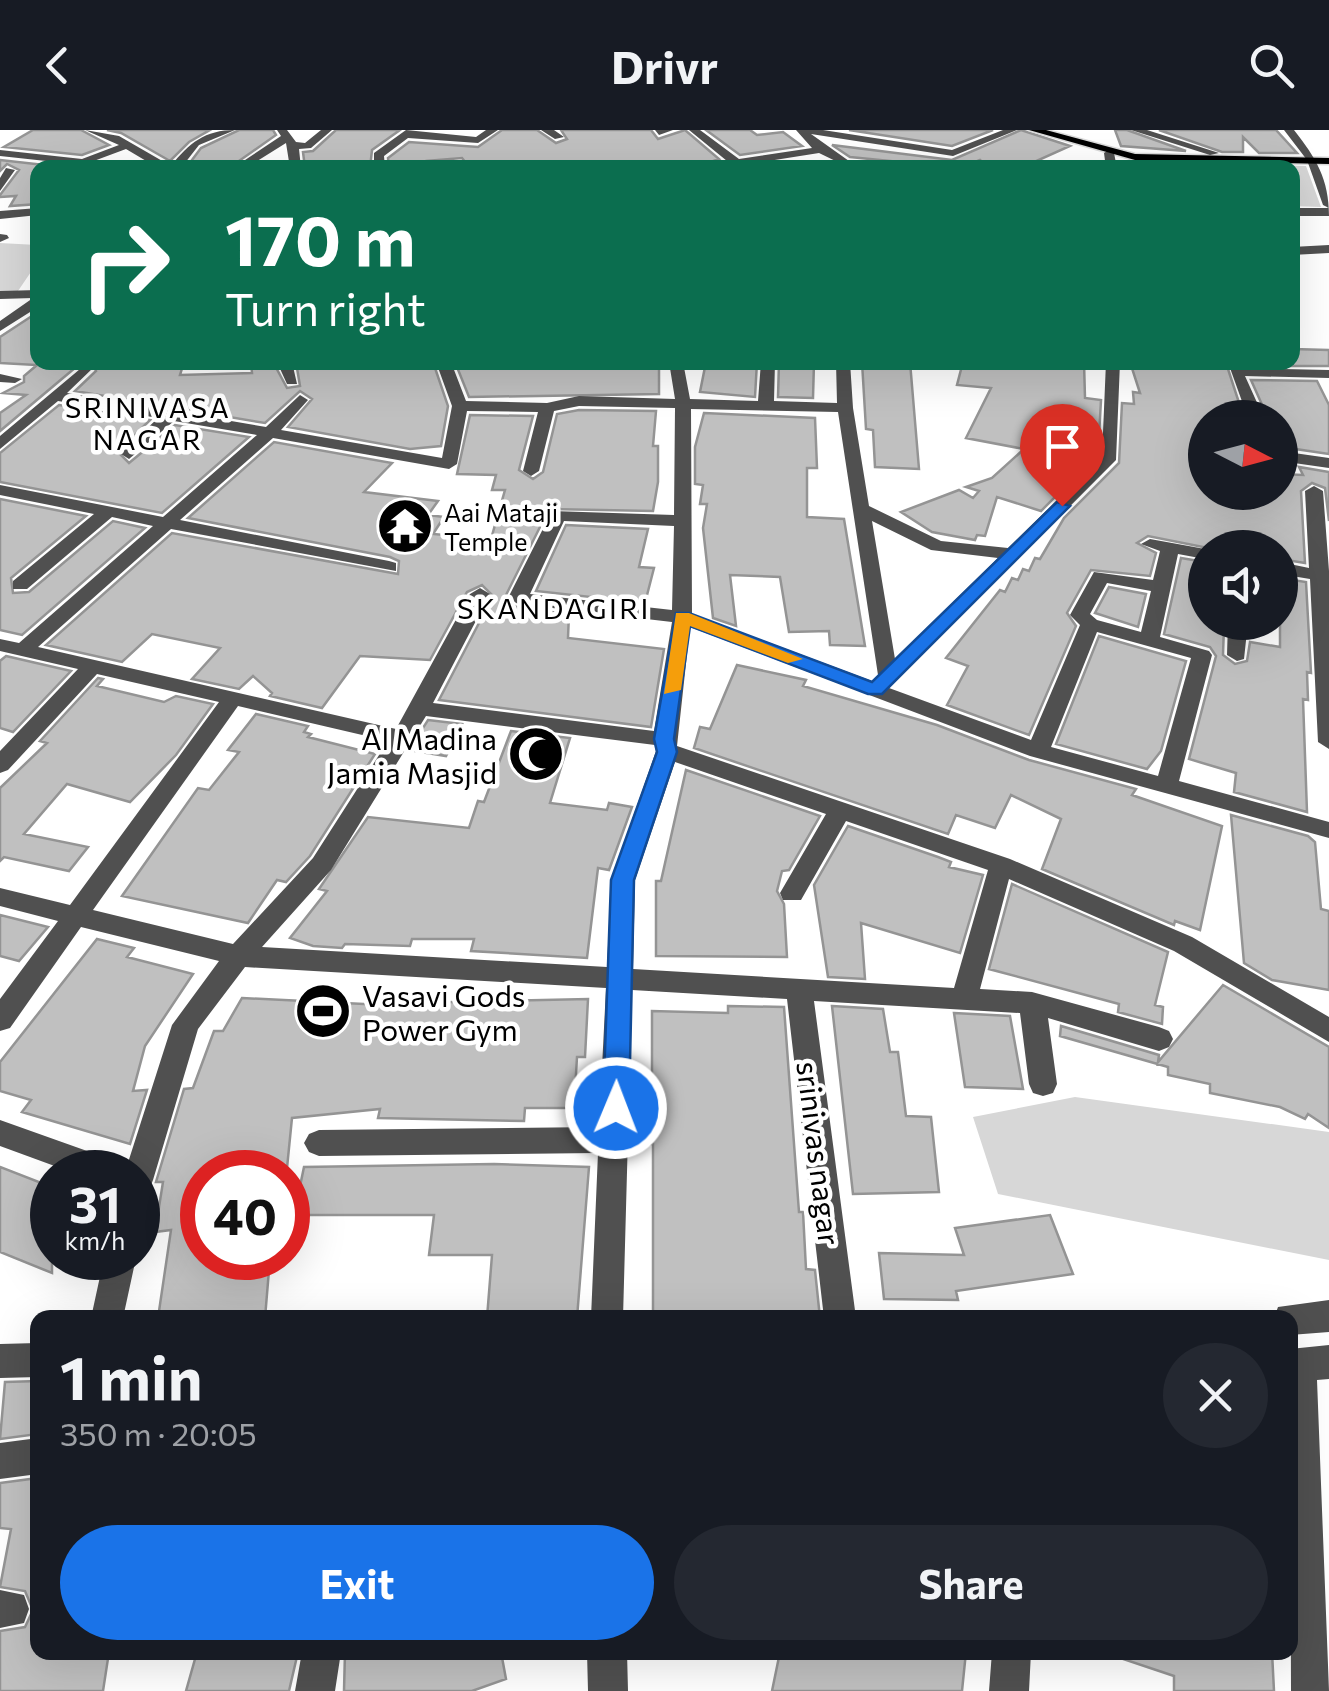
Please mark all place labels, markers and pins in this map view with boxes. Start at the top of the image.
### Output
pin [1020,404,1105,507]
temple icon: Aai Mataji Temple [375,496,435,556]
place label: Aai Mataji Temple [444,497,558,556]
place label: Al Madina Jamia Masjid [327,719,497,790]
mosque icon: Al Madina Jamia Masjid [506,724,566,784]
place label: Vasavi Gods Power Gym [362,976,525,1047]
sports icon: Vasavi Gods Power Gym [293,981,353,1041]

